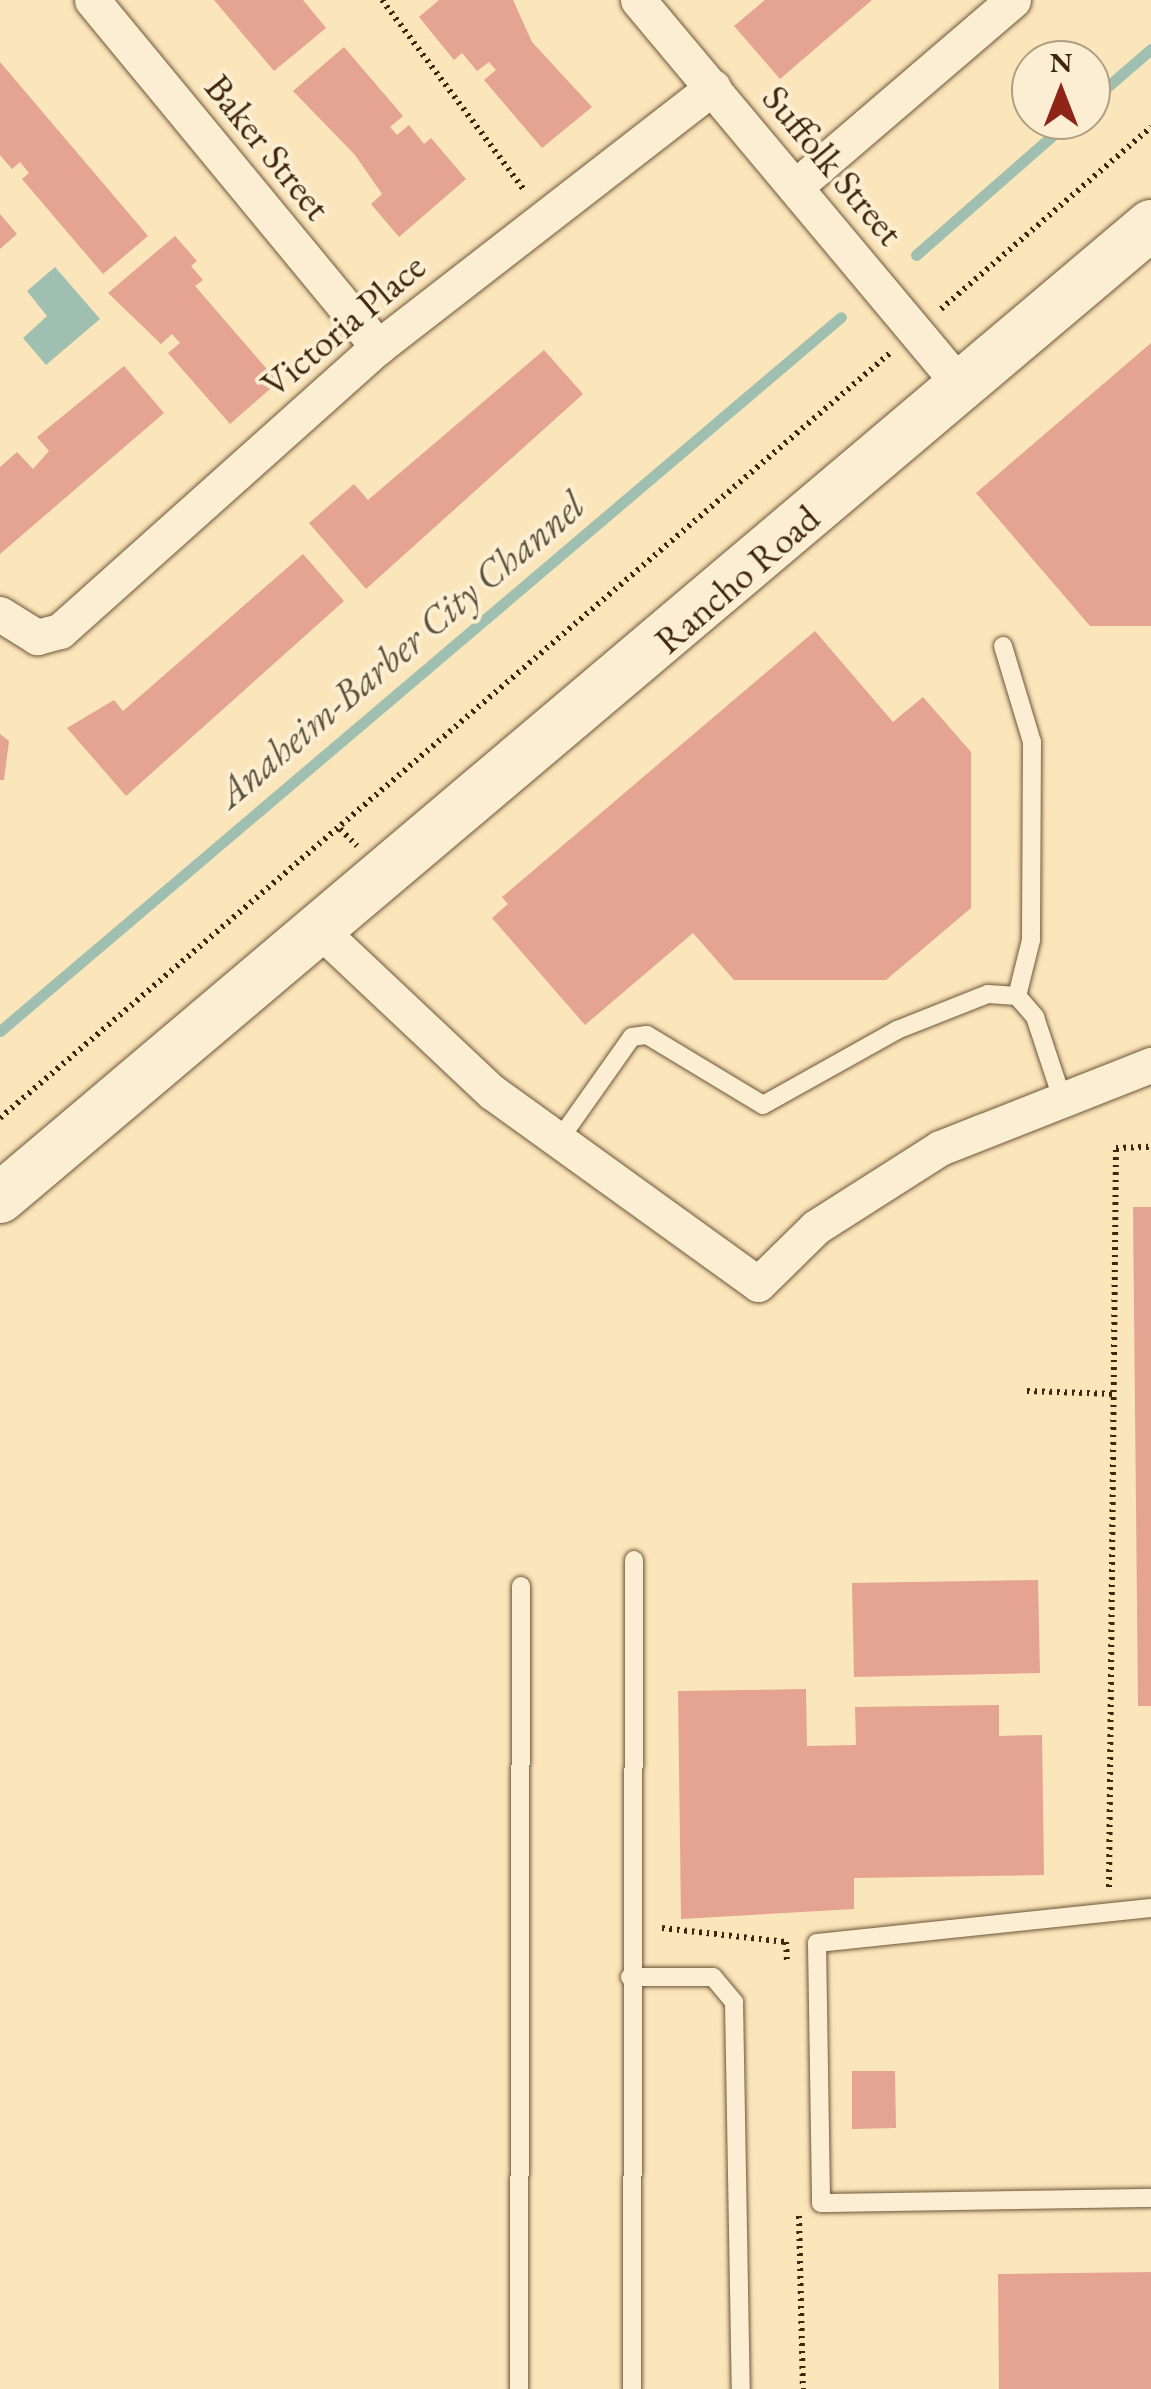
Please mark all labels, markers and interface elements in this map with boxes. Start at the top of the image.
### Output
north arrow [1011,40,1111,140]
text: N [1050,44,1072,80]
street label: Baker Street [196,65,340,229]
street label: Suffolk Street [753,76,913,254]
street label: Victoria Place [252,243,434,407]
water label: Anaheim-Barber City Channel [206,481,594,817]
street label: Rancho Road [645,495,829,663]

